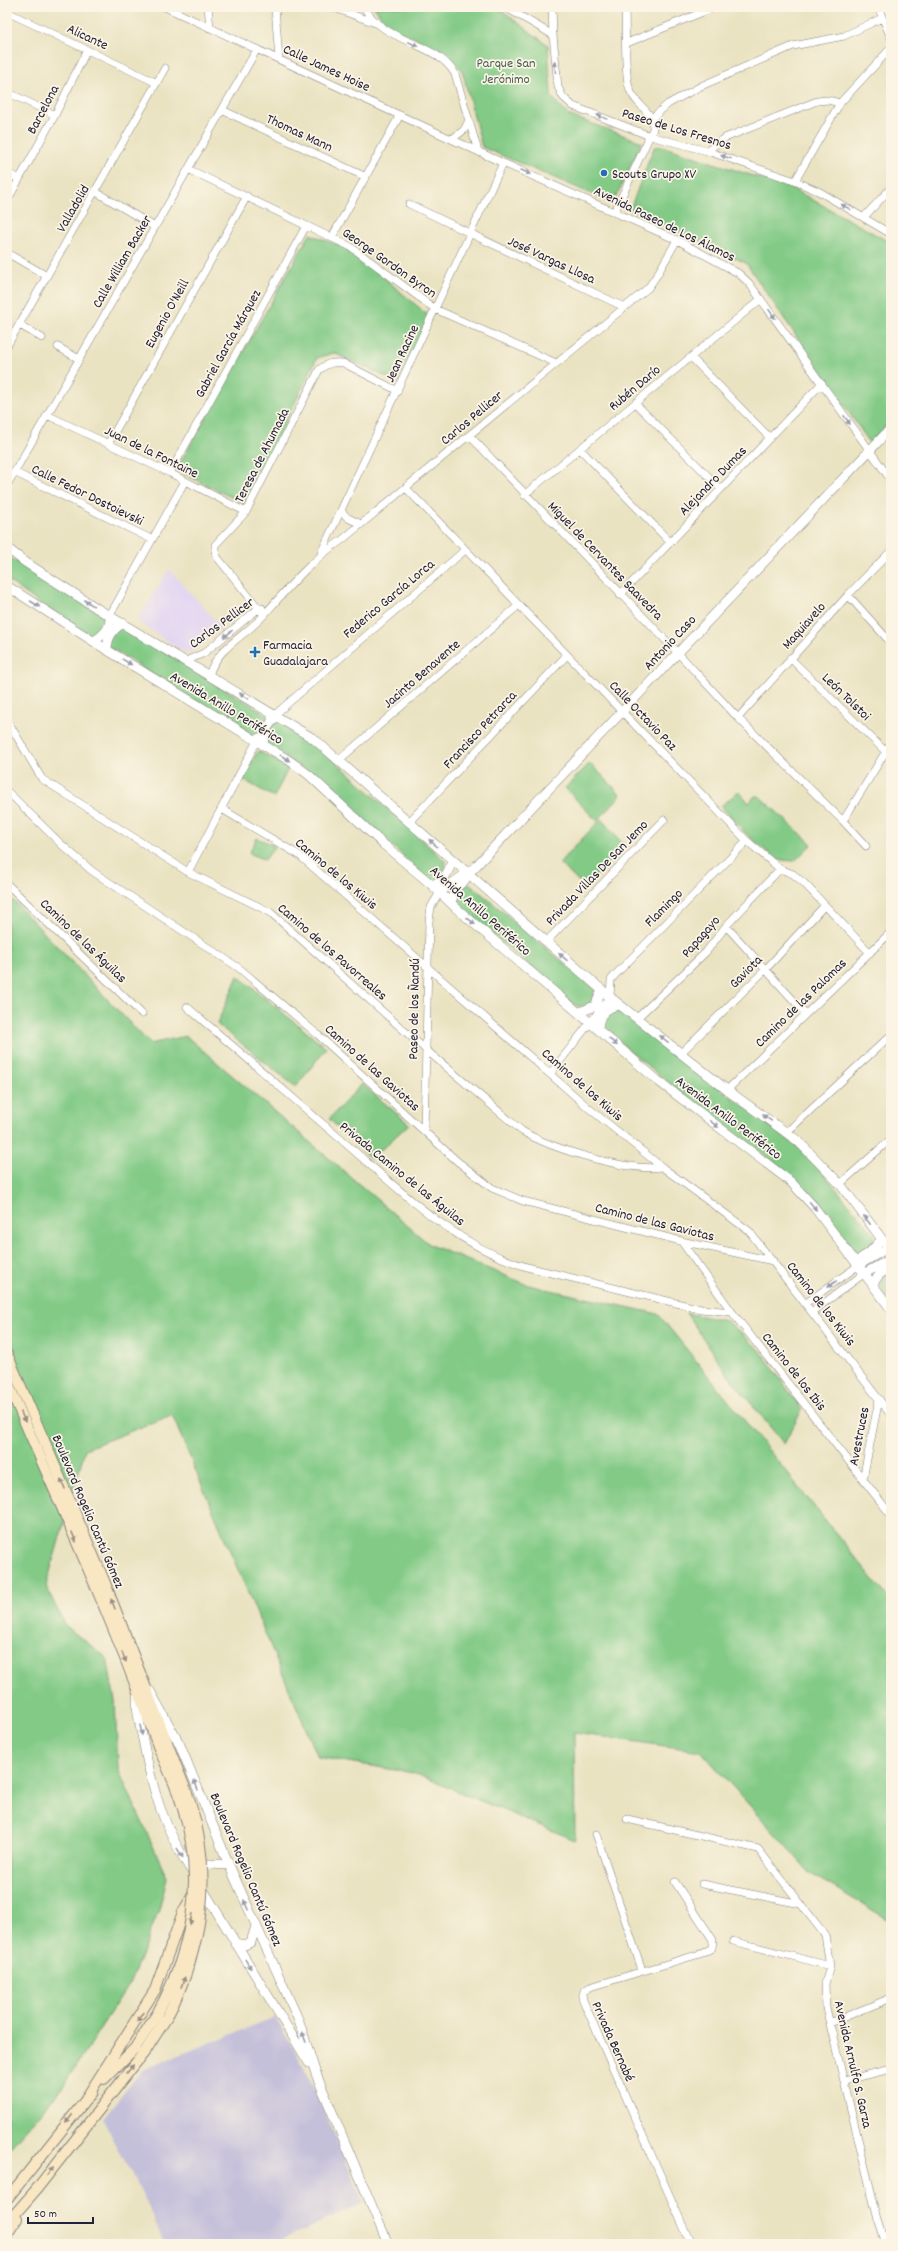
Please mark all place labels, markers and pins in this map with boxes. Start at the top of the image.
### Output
place label: Scouts Grupo XV [612,165,696,185]
marker: Scouts Grupo XV [599,168,609,178]
place label: Farmacia Guadalajara [263,636,328,672]
marker: Farmacia Guadalajara [250,647,260,657]

